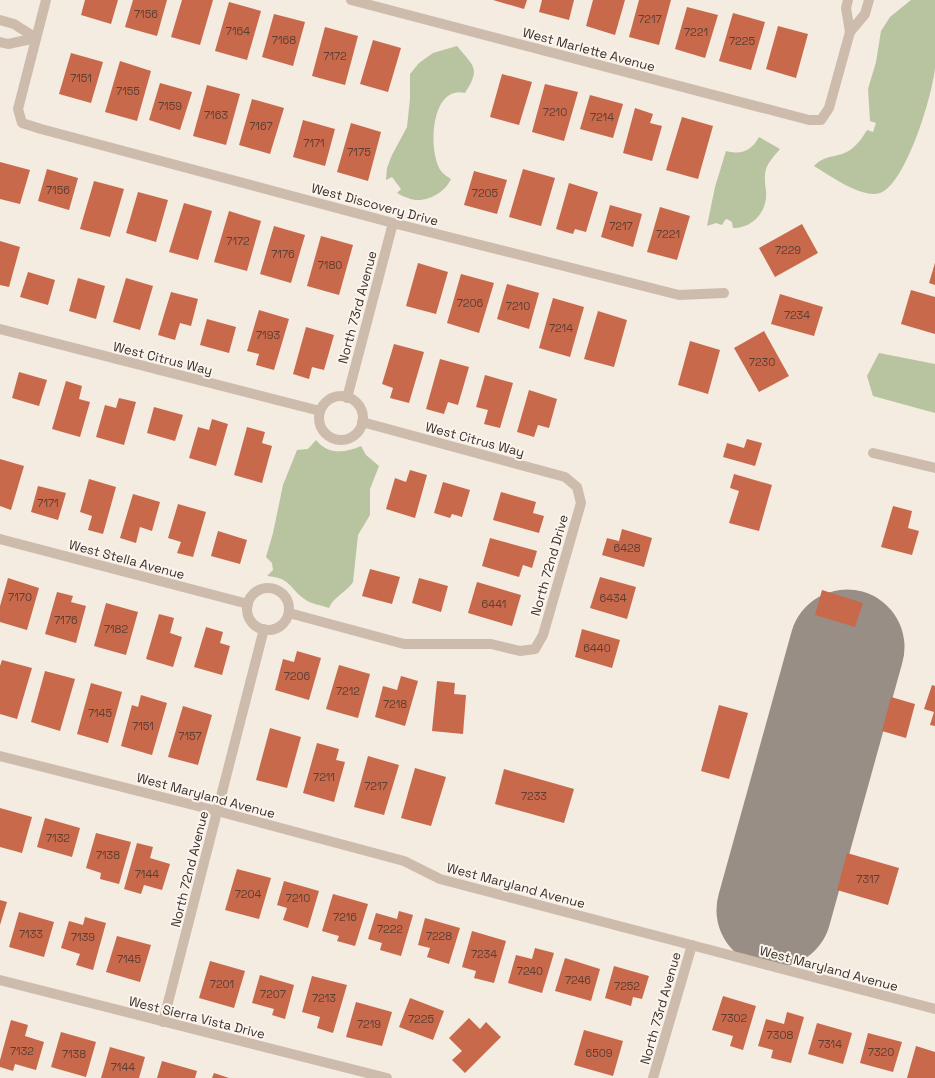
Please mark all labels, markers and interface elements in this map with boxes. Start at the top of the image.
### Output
house number: 7156 [134,7,158,21]
house number: 7217 [638,12,662,26]
house number: 7164 [226,24,250,38]
street label: West Marlette Avenue [521,24,657,75]
house number: 7221 [684,25,708,39]
house number: 7168 [272,33,296,47]
house number: 7225 [729,34,755,48]
house number: 7172 [323,49,347,63]
house number: 7151 [70,71,92,85]
house number: 7155 [116,84,140,98]
house number: 7159 [158,99,182,113]
house number: 7210 [543,105,567,119]
house number: 7163 [204,108,228,122]
house number: 7214 [590,110,614,124]
house number: 7167 [249,119,273,133]
house number: 7171 [303,136,325,150]
house number: 7175 [347,145,371,159]
street label: West Discovery Drive [309,179,440,230]
house number: 7156 [46,183,70,197]
house number: 7205 [472,186,499,200]
house number: 7217 [609,219,633,233]
house number: 7221 [656,227,680,241]
house number: 7172 [226,234,250,248]
house number: 7229 [775,243,801,257]
house number: 7176 [271,247,295,261]
street label: North 73rd Avenue [334,249,381,365]
house number: 7180 [318,258,342,272]
house number: 7206 [457,296,484,310]
house number: 7210 [506,299,530,313]
house number: 7234 [784,308,810,322]
house number: 7214 [549,321,573,335]
house number: 7193 [256,328,280,342]
street label: West Citrus Way [111,338,214,379]
house number: 7230 [749,355,775,369]
street label: West Citrus Way [423,418,526,461]
house number: 7171 [37,496,59,510]
street label: North 72nd Drive [527,512,572,618]
street label: West Stella Avenue [67,536,187,583]
house number: 6428 [613,541,641,555]
house number: 7170 [8,590,32,604]
house number: 6434 [599,591,627,605]
house number: 6441 [482,597,506,611]
house number: 7176 [54,613,78,627]
house number: 7182 [104,622,128,636]
house number: 6440 [583,641,611,655]
house number: 7206 [284,669,311,683]
house number: 7212 [336,684,360,698]
house number: 7218 [383,697,407,711]
house number: 7145 [88,706,112,720]
house number: 7151 [132,719,154,733]
house number: 7157 [178,729,202,743]
street label: West Maryland Avenue [135,769,277,822]
house number: 7211 [313,770,335,784]
house number: 7217 [364,779,388,793]
house number: 7233 [521,789,547,803]
street label: North 72nd Avenue [167,809,212,929]
house number: 7132 [46,831,70,845]
house number: 7138 [96,848,120,862]
street label: West Maryland Avenue [445,859,587,912]
house number: 7144 [135,867,159,881]
house number: 7317 [856,872,880,886]
house number: 7204 [235,887,261,901]
house number: 7210 [286,891,310,905]
house number: 7216 [333,910,357,924]
house number: 7222 [377,922,403,936]
house number: 7133 [19,927,43,941]
house number: 7228 [426,929,452,943]
house number: 7139 [71,930,95,944]
street label: West Maryland Avenue [758,942,900,995]
house number: 7234 [471,947,497,961]
street label: North 73rd Avenue [636,950,685,1066]
house number: 7145 [117,952,141,966]
house number: 7240 [517,964,543,978]
house number: 7246 [565,973,591,987]
house number: 7201 [210,977,234,991]
house number: 7252 [614,979,640,993]
house number: 7207 [260,987,286,1001]
house number: 7213 [312,991,336,1005]
street label: West Sierra Vista Drive [127,992,267,1043]
house number: 7302 [721,1011,748,1025]
house number: 7225 [408,1012,434,1026]
house number: 7219 [357,1017,381,1031]
house number: 7308 [767,1028,794,1042]
house number: 7314 [818,1037,842,1051]
house number: 7132 [10,1044,34,1058]
house number: 7320 [868,1045,894,1059]
house number: 6509 [585,1046,613,1060]
house number: 7138 [62,1047,86,1061]
house number: 7144 [111,1060,135,1074]

